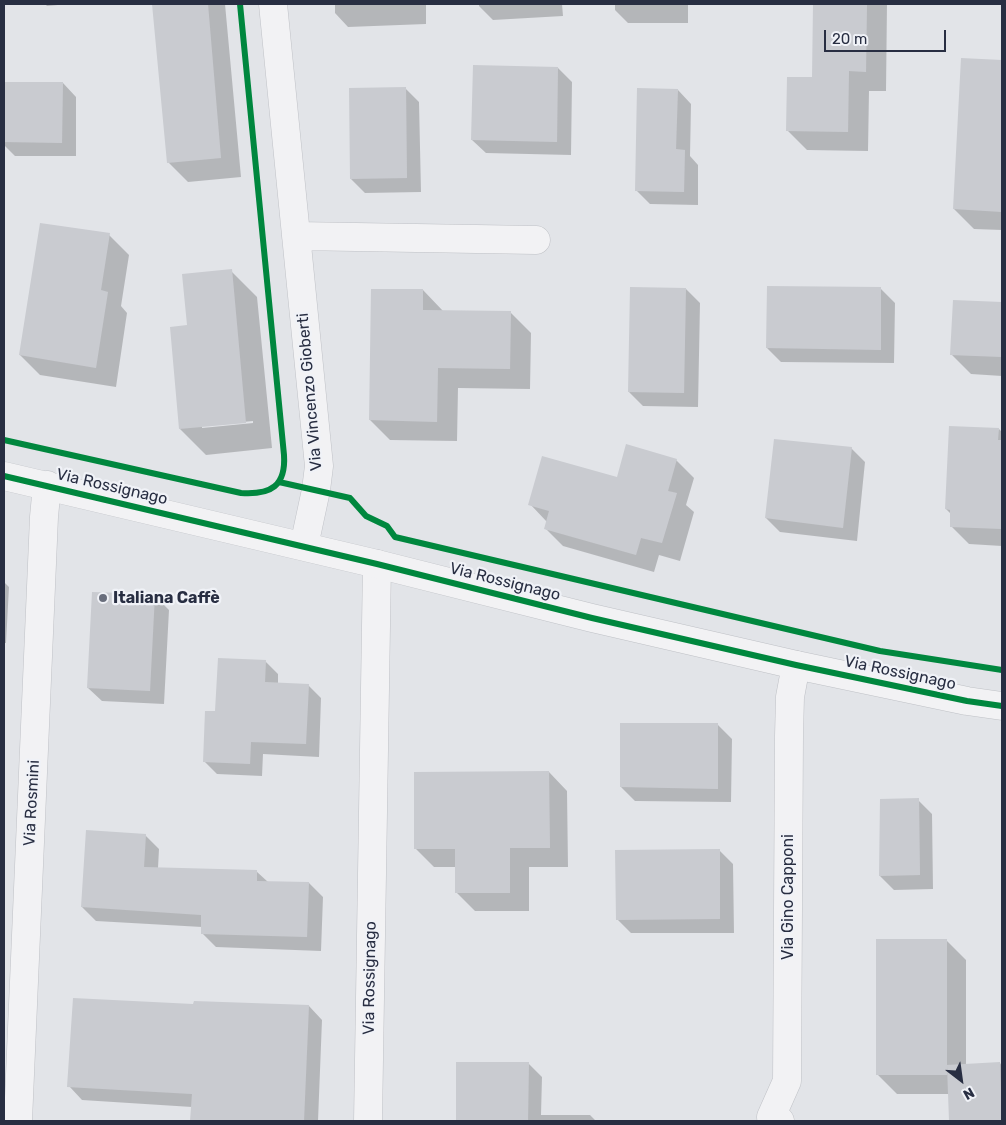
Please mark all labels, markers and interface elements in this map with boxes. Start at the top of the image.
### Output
scale bar [826,20,948,52]
text: 20 m [832,30,867,48]
street label: Via Vincenzo Gioberti [294,312,326,472]
street label: Via Rossignago [54,465,170,509]
street label: Via Rossignago [448,559,562,605]
place label: Italiana Caffè [113,588,220,608]
marker: Italiana Caffè [97,592,109,604]
street label: Via Rossignago [842,652,958,694]
street label: Via Rosmini [20,759,44,847]
street label: Via Gino Capponi [778,834,798,960]
street label: Via Rossignago [359,921,381,1035]
north arrow [936,1055,986,1105]
text: N [960,1084,977,1103]

